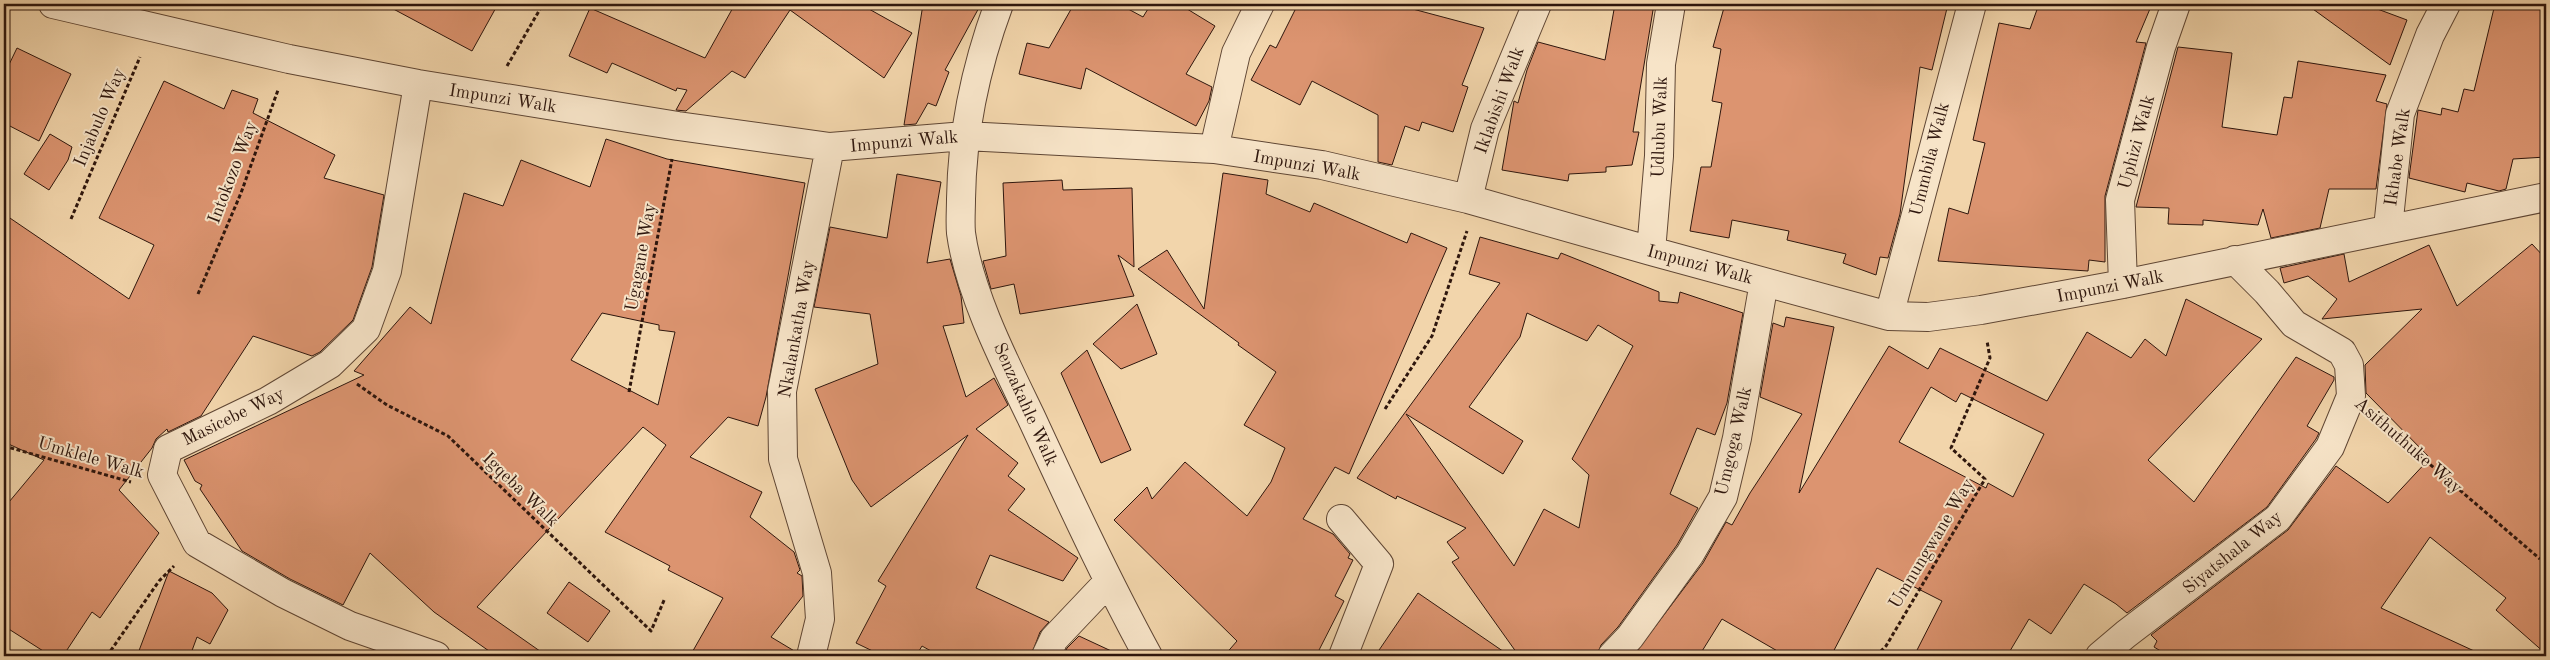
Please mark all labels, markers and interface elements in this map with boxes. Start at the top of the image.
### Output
street label: Iklabishi Walk [1472,44,1528,156]
street label: Injabulo Way [71,65,129,169]
street label: Udlubu Walk [1649,76,1671,178]
street label: Impunzi Walk [448,82,558,116]
street label: Uphizi Walk [2116,93,2158,191]
street label: Ummbila Walk [1907,101,1953,218]
street label: Ikhabe Walk [2382,107,2414,207]
street label: Intokozo Way [205,118,261,226]
street label: Impunzi Walk [849,128,959,156]
street label: Impunzi Walk [1252,148,1362,184]
street label: Ugagane Way [623,201,659,313]
street label: Impunzi Walk [1645,242,1755,288]
street label: Nkalankatha Way [776,258,818,400]
street label: Impunzi Walk [2055,268,2165,306]
street label: Senzakahle Walk [990,340,1060,469]
street label: Masicebe Way [179,384,288,449]
street label: Umgoga Walk [1713,385,1755,498]
street label: Asithuthuke Way [2351,394,2466,498]
street label: Umklele Walk [35,434,146,482]
street label: Igqeba Walk [479,449,562,530]
street label: Umnungwane Way [1886,475,1978,612]
street label: Siyatshala Way [2180,507,2286,598]

